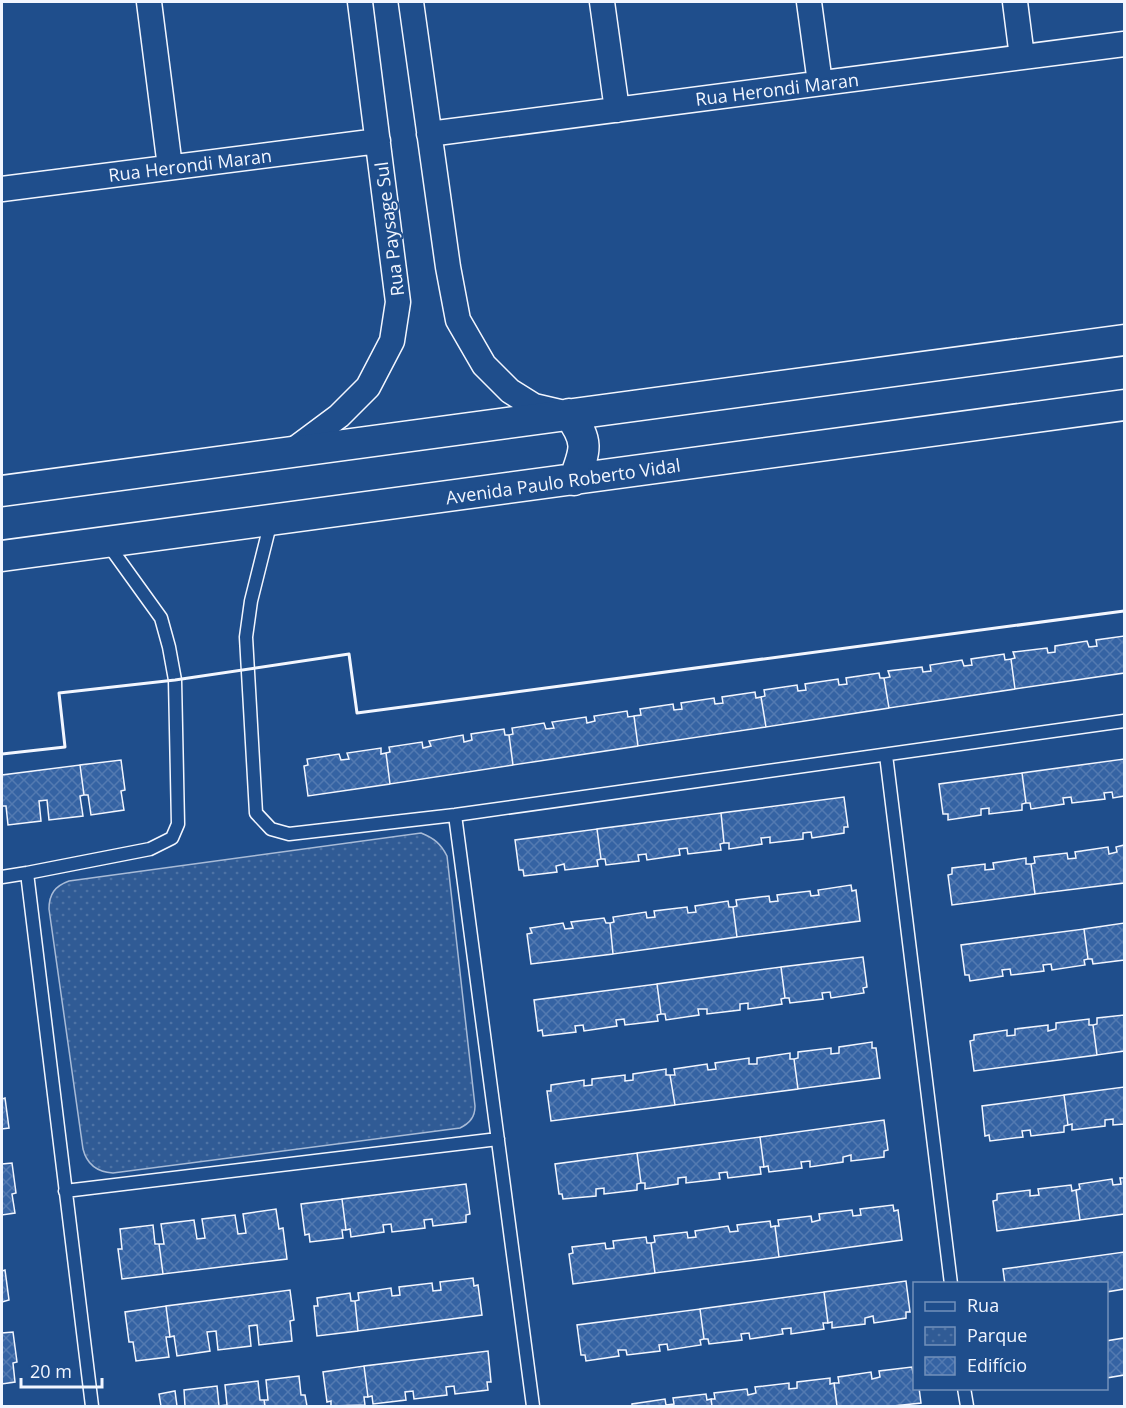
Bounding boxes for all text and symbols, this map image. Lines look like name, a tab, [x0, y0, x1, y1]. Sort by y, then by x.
street label: Rua Herondi Maran	[694, 67, 860, 111]
street label: Rua Herondi Maran	[107, 143, 273, 187]
street label: Rua Paysage Sul	[369, 160, 409, 298]
street label: Avenida Paulo Roberto Vidal	[444, 453, 682, 509]
legend	[913, 1282, 1108, 1390]
text: Rua	[967, 1293, 999, 1317]
text: Parque	[967, 1323, 1027, 1347]
scale bar	[21, 1351, 102, 1389]
text: Edifício	[967, 1353, 1027, 1377]
text: 20 m	[30, 1359, 72, 1383]

